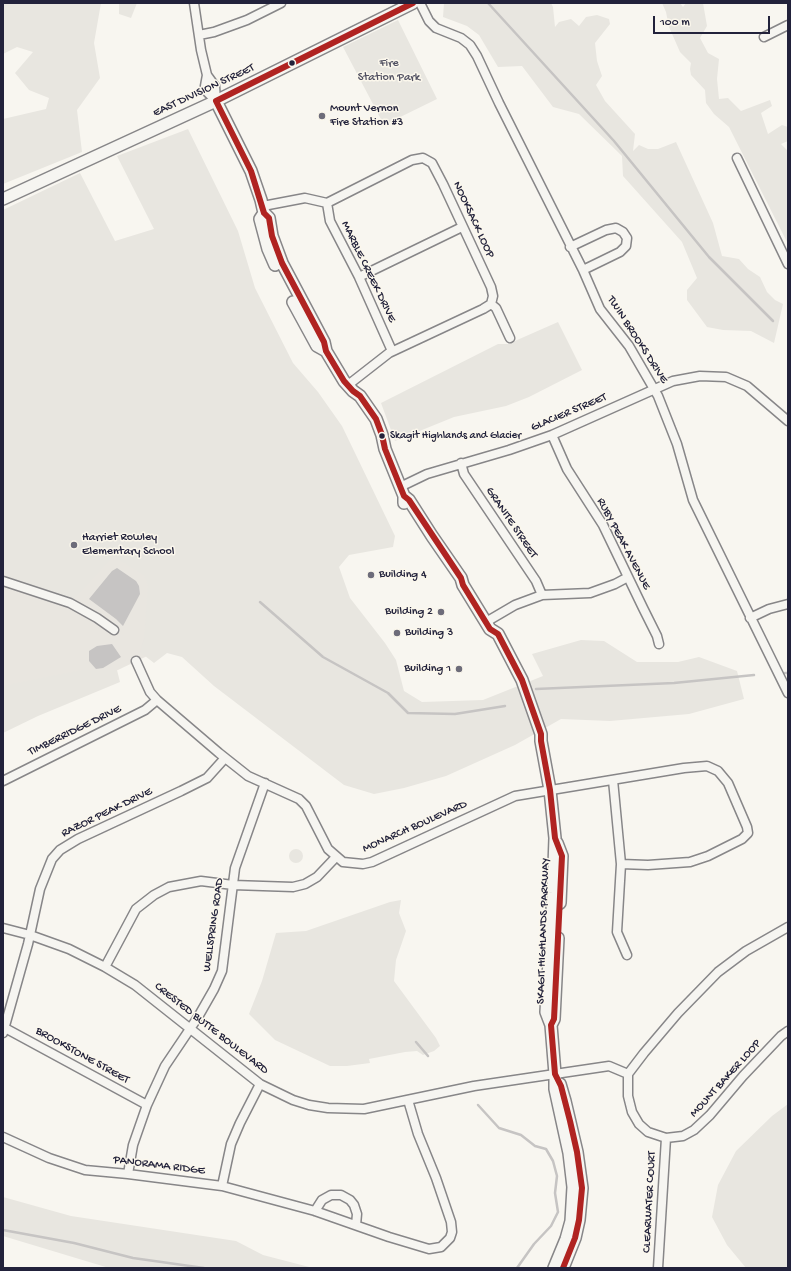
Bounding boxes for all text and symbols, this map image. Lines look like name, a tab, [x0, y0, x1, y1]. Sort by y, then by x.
scale bar	[655, 8, 772, 34]
text: 100 m	[660, 16, 690, 30]
park label: Fire Station Park	[358, 57, 420, 85]
unlabelled marker	[287, 58, 297, 68]
street label: EAST DIVISION STREET	[151, 61, 257, 121]
place label: Mount Vernon Fire Station #3	[330, 102, 403, 130]
marker: Mount Vernon Fire Station #3	[317, 111, 327, 121]
street label: NOOKSACK LOOP	[449, 179, 497, 261]
street label: MARBLE CREEK DRIVE	[337, 219, 399, 325]
street label: TWIN BROOKS DRIVE	[603, 294, 671, 386]
street label: GLACIER STREET	[529, 391, 609, 435]
place label: Skagit Highlands and Glacier	[390, 429, 521, 443]
marker: Skagit Highlands and Glacier	[377, 431, 387, 441]
street label: GRANITE STREET	[482, 485, 540, 561]
street label: RUBY PEAK AVENUE	[593, 496, 653, 592]
place label: Harriet Rowley Elementary School	[82, 531, 174, 559]
marker: Harriet Rowley Elementary School	[69, 540, 79, 550]
place label: Building 4	[379, 568, 427, 582]
marker: Building 4	[366, 570, 376, 580]
place label: Building 2	[385, 605, 433, 619]
marker: Building 2	[436, 607, 446, 617]
place label: Building 3	[405, 626, 453, 640]
marker: Building 3	[392, 628, 402, 638]
place label: Building 1	[404, 662, 451, 676]
marker: Building 1	[454, 664, 464, 674]
street label: TIMBERRIDGE DRIVE	[26, 702, 124, 760]
street label: RAZOR PEAK DRIVE	[59, 785, 155, 841]
street label: MONARCH BOULEVARD	[360, 797, 470, 857]
street label: SKAGIT HIGHLANDS PARKWAY	[534, 858, 554, 1004]
street label: WELLSPRING ROAD	[200, 877, 228, 973]
street label: CRESTED BUTTE BOULEVARD	[151, 980, 271, 1078]
street label: BROOKSTONE STREET	[33, 1024, 131, 1088]
street label: MOUNT BAKER LOOP	[687, 1037, 765, 1121]
street label: CLEARWATER COURT	[640, 1151, 660, 1253]
street label: PANORAMA RIDGE	[112, 1153, 206, 1179]

